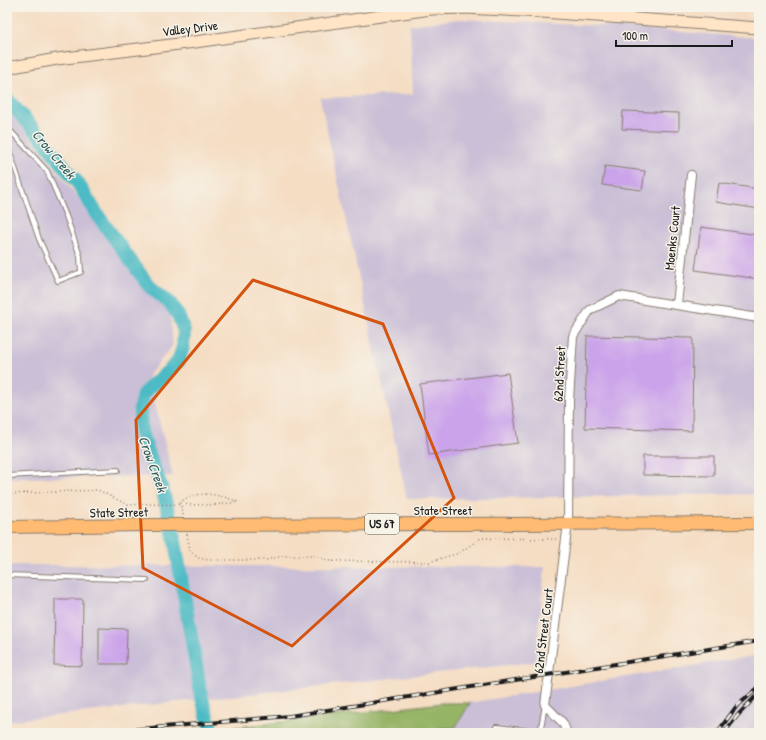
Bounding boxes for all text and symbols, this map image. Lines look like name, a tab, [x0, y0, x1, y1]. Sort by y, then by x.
street label: Valley Drive	[161, 16, 219, 40]
scale bar	[616, 22, 732, 48]
text: 100 m	[622, 27, 648, 44]
water label: Crow Creek	[28, 125, 81, 183]
street label: Moenks Court	[660, 204, 684, 271]
street label: 62nd Street	[549, 345, 569, 402]
water label: Crow Creek	[135, 433, 173, 496]
street label: State Street	[414, 501, 473, 519]
street label: State Street	[90, 502, 149, 522]
road number: US 67	[365, 514, 399, 534]
street label: 62nd Street Court	[529, 587, 557, 675]

